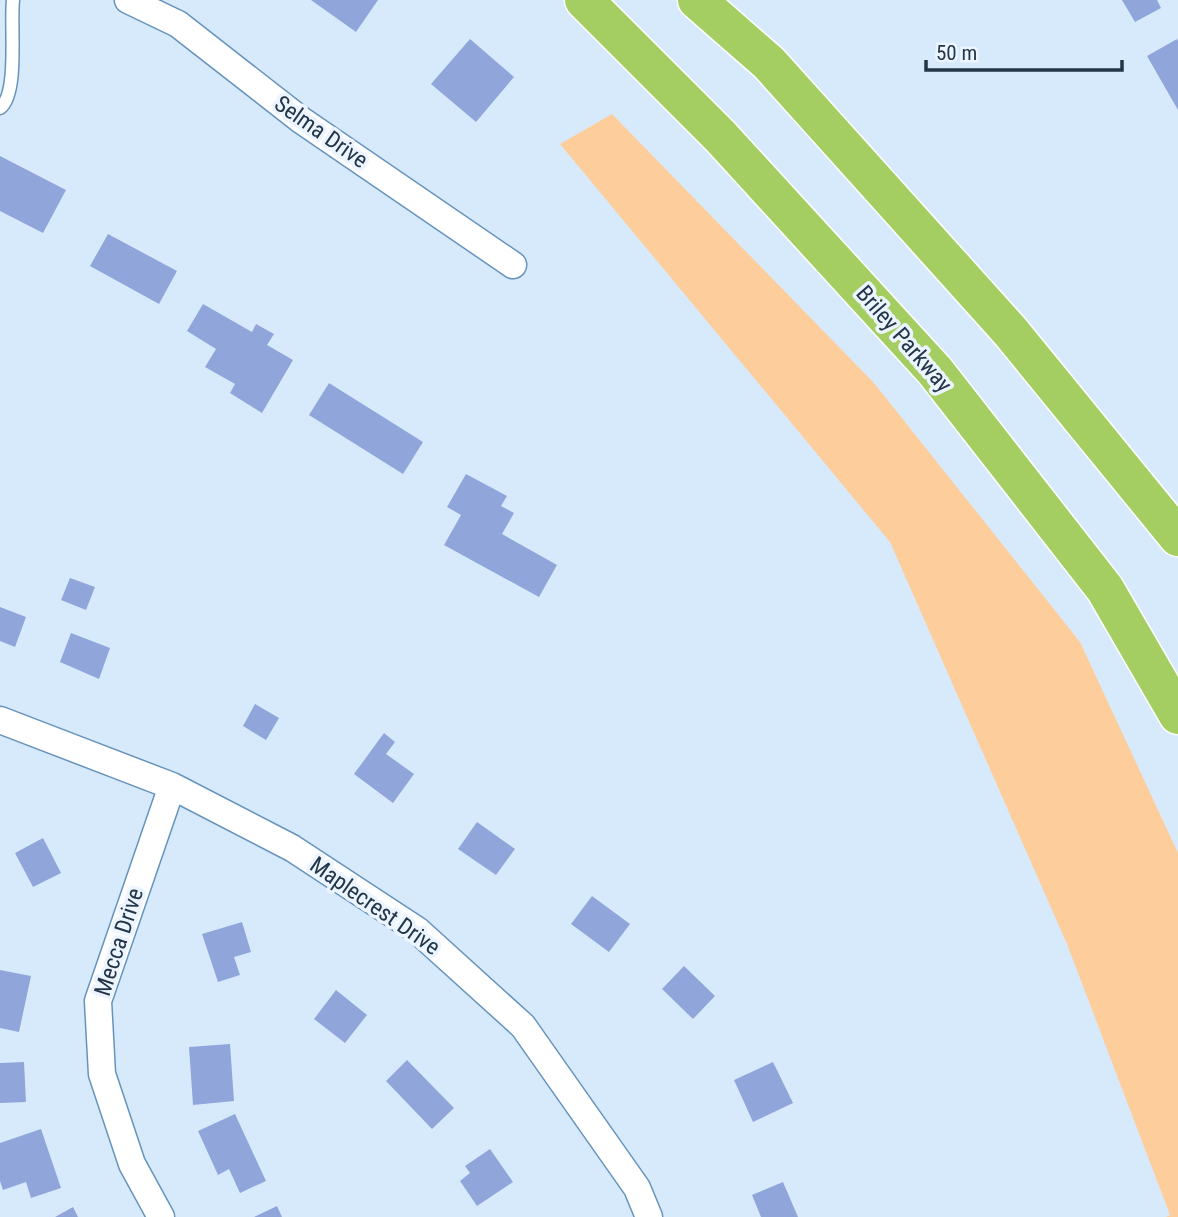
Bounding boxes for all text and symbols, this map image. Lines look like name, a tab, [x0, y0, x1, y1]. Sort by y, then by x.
scale bar	[926, 28, 1122, 72]
text: 50 m	[936, 41, 977, 65]
street label: Selma Drive	[269, 90, 373, 174]
street label: Briley Parkway	[851, 280, 958, 398]
street label: Maplecrest Drive	[305, 851, 445, 961]
street label: Mecca Drive	[89, 885, 149, 999]

